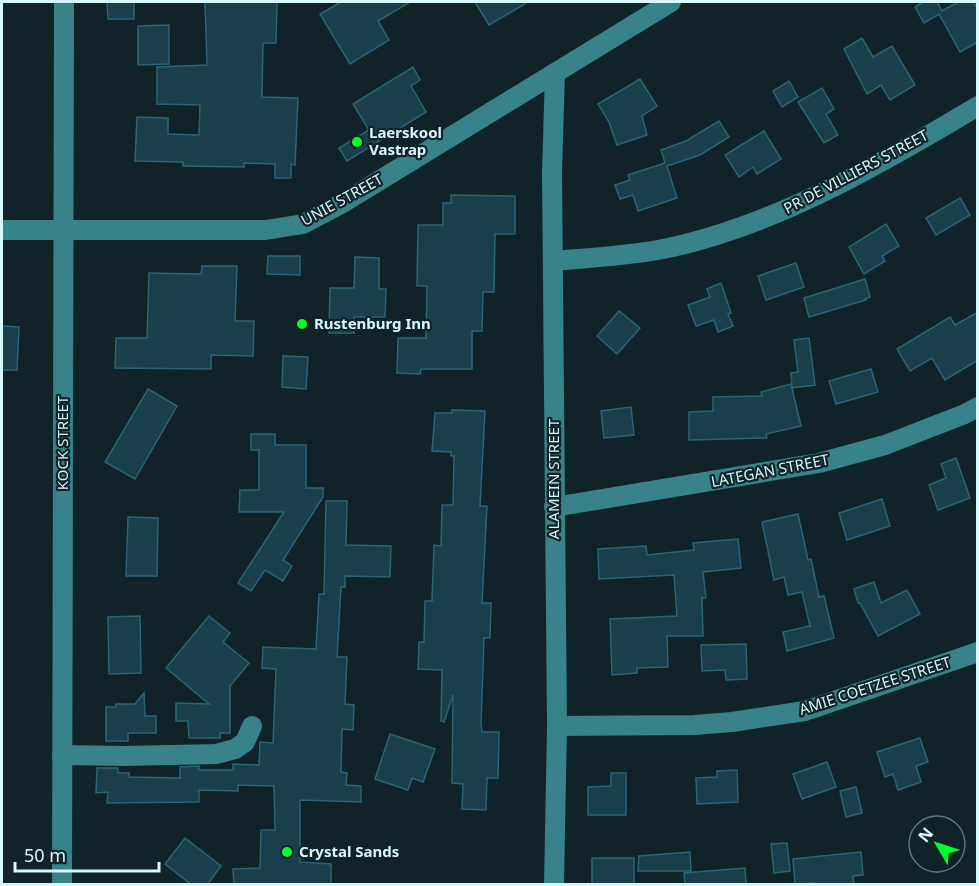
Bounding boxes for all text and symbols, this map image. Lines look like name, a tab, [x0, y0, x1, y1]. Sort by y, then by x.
place label: Laerskool Vastrap	[369, 122, 442, 159]
street label: PR DE VILLIERS STREET	[780, 124, 932, 218]
marker: Laerskool Vastrap	[350, 135, 364, 149]
street label: UNIE STREET	[297, 168, 387, 230]
place label: Rustenburg Inn	[314, 313, 431, 333]
marker: Rustenburg Inn	[295, 317, 309, 331]
street label: KOCK STREET	[52, 395, 72, 490]
street label: ALAMEIN STREET	[543, 418, 563, 539]
street label: LATEGAN STREET	[709, 449, 831, 491]
street label: AMIE COETZEE STREET	[796, 651, 954, 719]
north arrow	[907, 814, 967, 874]
text: N	[913, 823, 938, 847]
scale bar	[15, 835, 159, 873]
place label: Crystal Sands	[299, 841, 399, 861]
text: 50 m	[24, 843, 66, 867]
marker: Crystal Sands	[280, 845, 294, 859]

